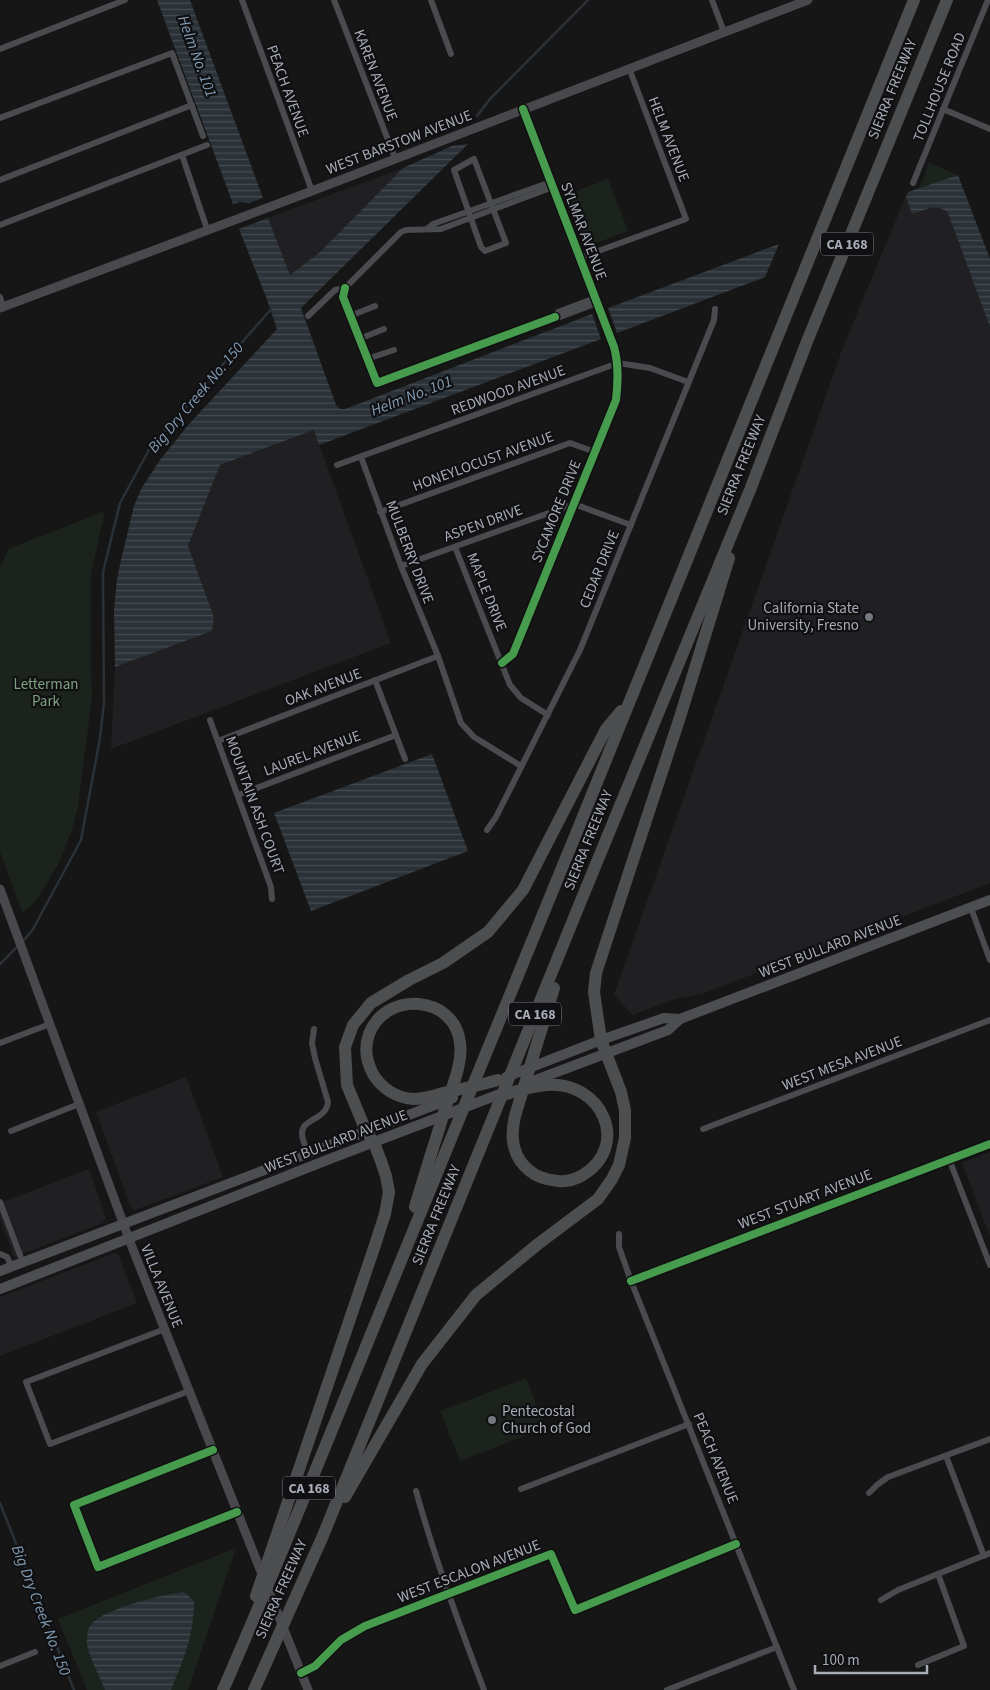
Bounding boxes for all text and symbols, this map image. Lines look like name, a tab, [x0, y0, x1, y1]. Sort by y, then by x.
water label: Helm No. 101	[172, 12, 222, 100]
street label: KAREN AVENUE	[348, 26, 403, 124]
street label: TOLLHOUSE ROAD	[908, 29, 971, 145]
street label: SIERRA FREEWAY	[863, 35, 922, 143]
street label: PEACH AVENUE	[261, 42, 314, 140]
street label: HELM AVENUE	[643, 94, 694, 185]
street label: WEST BARSTOW AVENUE	[323, 105, 475, 180]
street label: SYLMAR AVENUE	[555, 179, 612, 283]
road number: CA 168	[821, 232, 873, 255]
water label: Big Dry Creek No. 150	[143, 337, 249, 458]
street label: REDWOOD AVENUE	[448, 360, 568, 421]
water label: Helm No. 101	[367, 370, 455, 422]
street label: SIERRA FREEWAY	[712, 411, 771, 519]
street label: HONEYLOCUST AVENUE	[410, 426, 557, 497]
street label: SYCAMORE DRIVE	[526, 457, 587, 566]
street label: MULBERRY DRIVE	[380, 497, 439, 607]
street label: ASPEN DRIVE	[441, 499, 526, 547]
street label: CEDAR DRIVE	[574, 527, 625, 611]
street label: MAPLE DRIVE	[461, 550, 512, 635]
place label: California State University, Fresno	[747, 598, 859, 636]
marker: California State University, Fresno	[863, 611, 875, 623]
street label: OAK AVENUE	[282, 663, 365, 712]
park label: Letterman Park	[14, 674, 78, 712]
street label: LAUREL AVENUE	[261, 725, 364, 782]
street label: MOUNTAIN ASH COURT	[220, 733, 289, 877]
street label: SIERRA FREEWAY	[559, 786, 618, 894]
street label: WEST BULLARD AVENUE	[756, 910, 905, 983]
road number: CA 168	[509, 1002, 561, 1026]
street label: WEST MESA AVENUE	[779, 1031, 905, 1096]
street label: WEST BULLARD AVENUE	[262, 1105, 411, 1178]
street label: SIERRA FREEWAY	[407, 1161, 466, 1269]
street label: WEST STUART AVENUE	[735, 1164, 875, 1235]
street label: VILLA AVENUE	[135, 1241, 188, 1331]
place label: Pentecostal Church of God	[502, 1401, 591, 1439]
street label: PEACH AVENUE	[688, 1409, 743, 1507]
marker: Pentecostal Church of God	[486, 1414, 498, 1426]
road number: CA 168	[283, 1476, 335, 1500]
street label: WEST ESCALON AVENUE	[395, 1534, 544, 1608]
street label: SIERRA FREEWAY	[250, 1535, 313, 1642]
water label: Big Dry Creek No. 150	[6, 1542, 76, 1679]
scale bar	[815, 1642, 928, 1674]
text: 100 m	[822, 1650, 860, 1671]

